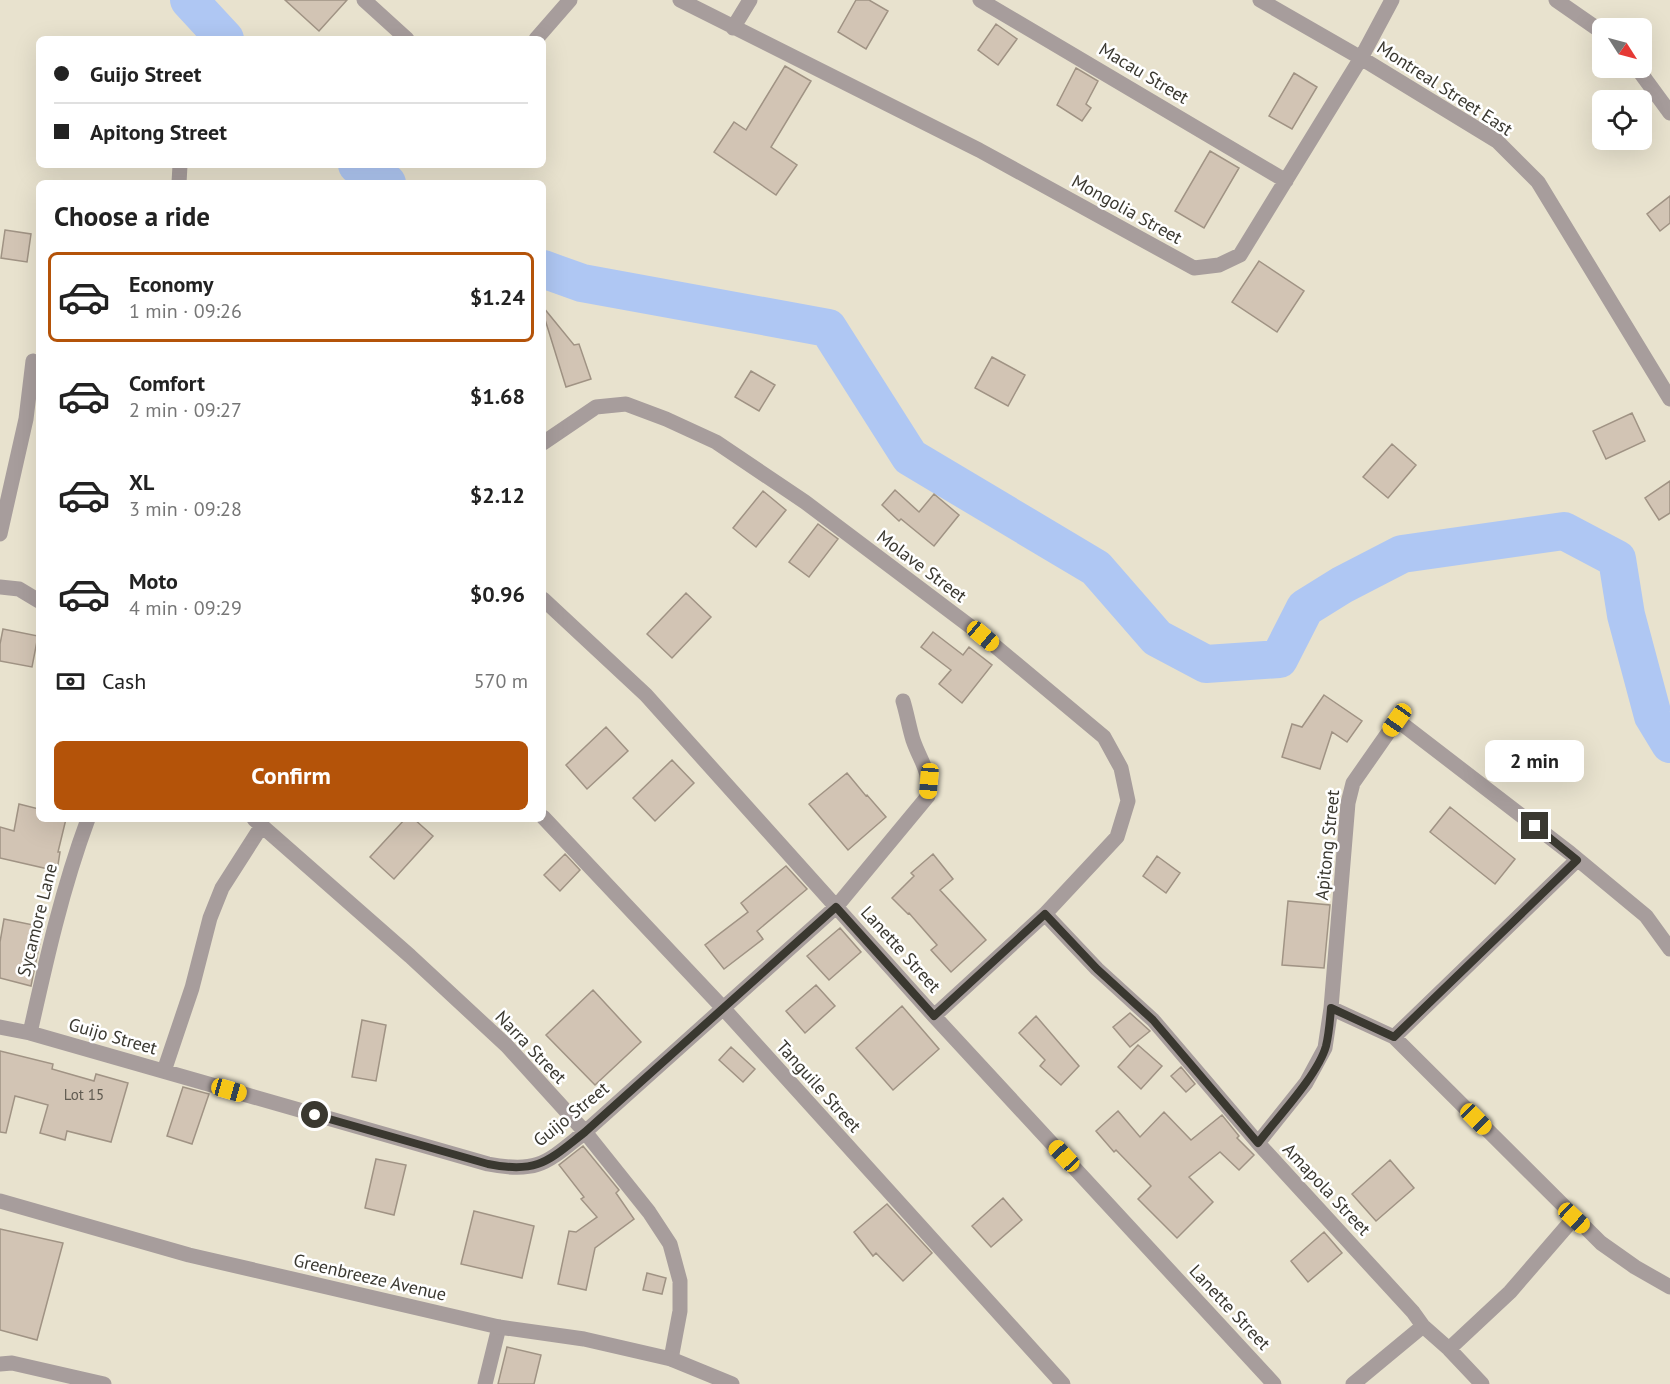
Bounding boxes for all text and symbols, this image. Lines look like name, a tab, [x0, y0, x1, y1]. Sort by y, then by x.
north arrow	[1592, 18, 1652, 78]
map controls	[1592, 18, 1652, 150]
street label: Montreal Street East	[1373, 36, 1517, 140]
street label: Macau Street	[1095, 37, 1193, 109]
text: Guijo Street	[90, 60, 201, 88]
button: locate	[1592, 90, 1652, 150]
text: Apitong Street	[90, 118, 227, 146]
street label: Mongolia Street	[1068, 169, 1186, 249]
text: Choose a ride	[54, 199, 210, 233]
icon: car	[57, 270, 111, 324]
text: Economy	[129, 270, 213, 298]
text: $1.24	[470, 283, 525, 311]
text: 1 min · 09:26	[129, 298, 242, 324]
icon: car	[57, 369, 111, 423]
text: Comfort	[129, 369, 205, 397]
text: $1.68	[470, 382, 525, 410]
text: 2 min · 09:27	[129, 397, 242, 423]
icon: car	[57, 468, 111, 522]
text: XL	[129, 468, 154, 496]
text: $2.12	[470, 481, 525, 509]
text: 3 min · 09:28	[129, 496, 242, 522]
street label: Molave Street	[873, 525, 971, 607]
icon: car	[57, 567, 111, 621]
text: Moto	[129, 567, 178, 595]
text: $0.96	[470, 580, 525, 608]
text: 4 min · 09:29	[129, 595, 242, 621]
car	[963, 618, 1003, 654]
icon: cash	[54, 665, 87, 698]
text: Cash	[102, 667, 146, 695]
text: 570 m	[474, 668, 528, 694]
car	[1379, 700, 1415, 740]
callout: 2 min	[1486, 739, 1585, 781]
button: Confirm	[54, 741, 528, 810]
text: 2 min	[1510, 748, 1559, 774]
car	[918, 762, 940, 800]
street label: Apitong Street	[1310, 789, 1344, 901]
route end	[1521, 812, 1548, 839]
street label: Sycamore Lane	[12, 861, 62, 979]
street label: Lanette Street	[856, 901, 946, 997]
street label: Narra Street	[490, 1006, 572, 1088]
street label: Guijo Street	[66, 1012, 160, 1060]
street label: Tanguile Street	[772, 1035, 866, 1137]
car	[209, 1076, 249, 1104]
street label: Guijo Street	[528, 1076, 614, 1152]
house number: Lot 15	[64, 1085, 104, 1104]
car	[1457, 1100, 1495, 1138]
route start	[301, 1101, 328, 1128]
car	[1045, 1137, 1083, 1175]
street label: Amapola Street	[1278, 1138, 1376, 1240]
car	[1555, 1199, 1593, 1237]
street label: Greenbreeze Avenue	[291, 1248, 449, 1306]
street label: Lanette Street	[1184, 1259, 1276, 1355]

